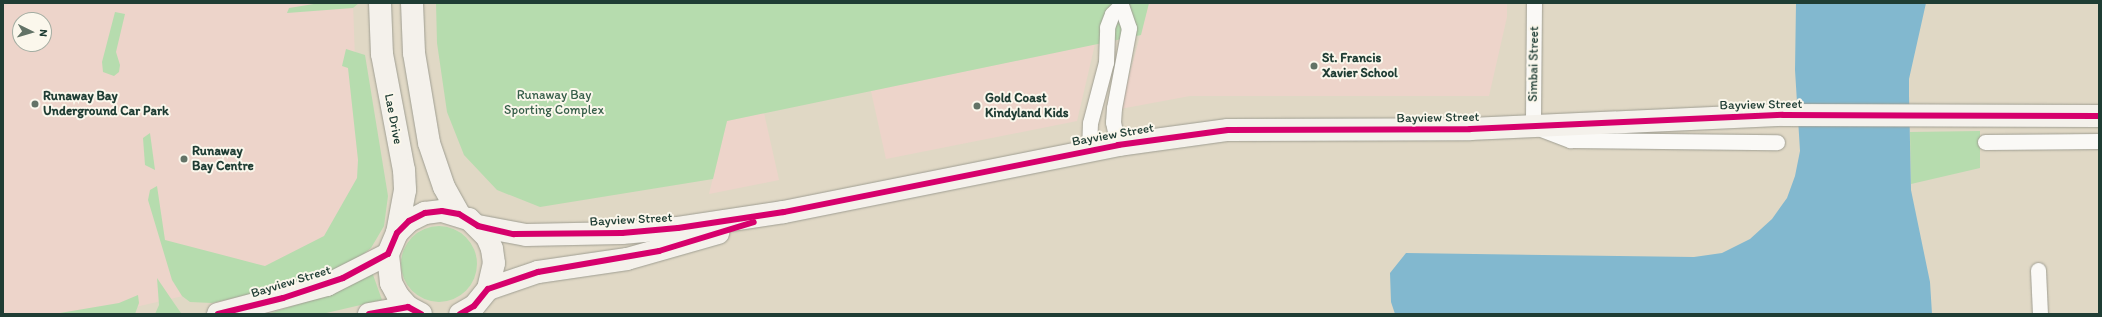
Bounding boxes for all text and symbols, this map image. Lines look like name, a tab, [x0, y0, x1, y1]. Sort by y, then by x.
north arrow	[12, 12, 52, 52]
street label: Simbai Street	[1526, 26, 1542, 102]
text: N	[37, 29, 50, 37]
place label: St. Francis Xavier School	[1322, 51, 1397, 82]
marker: St. Francis Xavier School	[1309, 61, 1319, 71]
park label: Runaway Bay Sporting Complex	[504, 88, 604, 119]
place label: Runaway Bay Underground Car Park	[43, 89, 169, 120]
place label: Gold Coast Kindyland Kids	[985, 91, 1069, 122]
street label: Lae Drive	[380, 92, 406, 146]
street label: Bayview Street	[1719, 96, 1803, 114]
marker: Runaway Bay Underground Car Park	[30, 99, 40, 109]
marker: Gold Coast Kindyland Kids	[972, 101, 982, 111]
street label: Bayview Street	[1396, 109, 1480, 127]
street label: Bayview Street	[1071, 120, 1155, 150]
place label: Runaway Bay Centre	[192, 144, 254, 175]
marker: Runaway Bay Centre	[179, 154, 189, 164]
street label: Bayview Street	[589, 210, 673, 230]
street label: Bayview Street	[249, 262, 333, 302]

